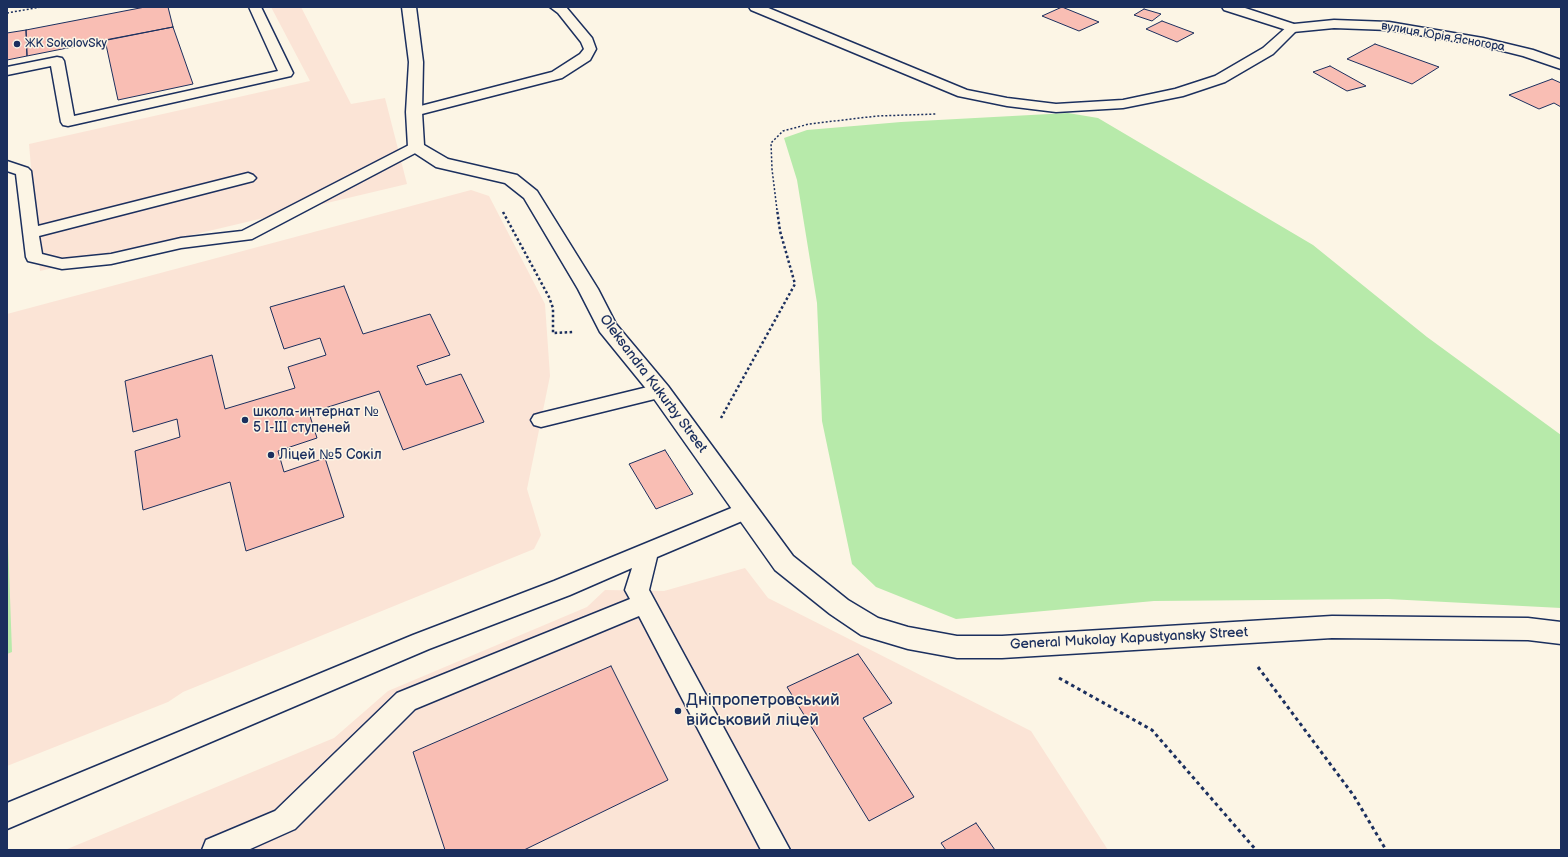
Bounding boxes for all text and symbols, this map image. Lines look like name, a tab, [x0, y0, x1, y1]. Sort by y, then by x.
street label: вулиця Юрія Ясногора	[1380, 19, 1506, 55]
place label: ЖК SokolovSky	[25, 37, 107, 51]
marker: ЖК SokolovSky	[12, 39, 22, 49]
street label: Oleksandra Kukurby Street	[596, 312, 710, 456]
place label: школа-интернат № 5 I-III ступеней	[253, 404, 379, 436]
marker: школа-интернат № 5 I-III ступеней	[240, 415, 250, 425]
place label: Ліцей №5 Сокіл	[279, 447, 382, 463]
marker: Ліцей №5 Сокіл	[266, 450, 276, 460]
street label: General Mukolay Kapustyansky Street	[1010, 624, 1248, 654]
place label: Дніпропетровський військовий ліцей	[686, 691, 840, 731]
marker: Дніпропетровський військовий ліцей	[673, 706, 683, 716]

